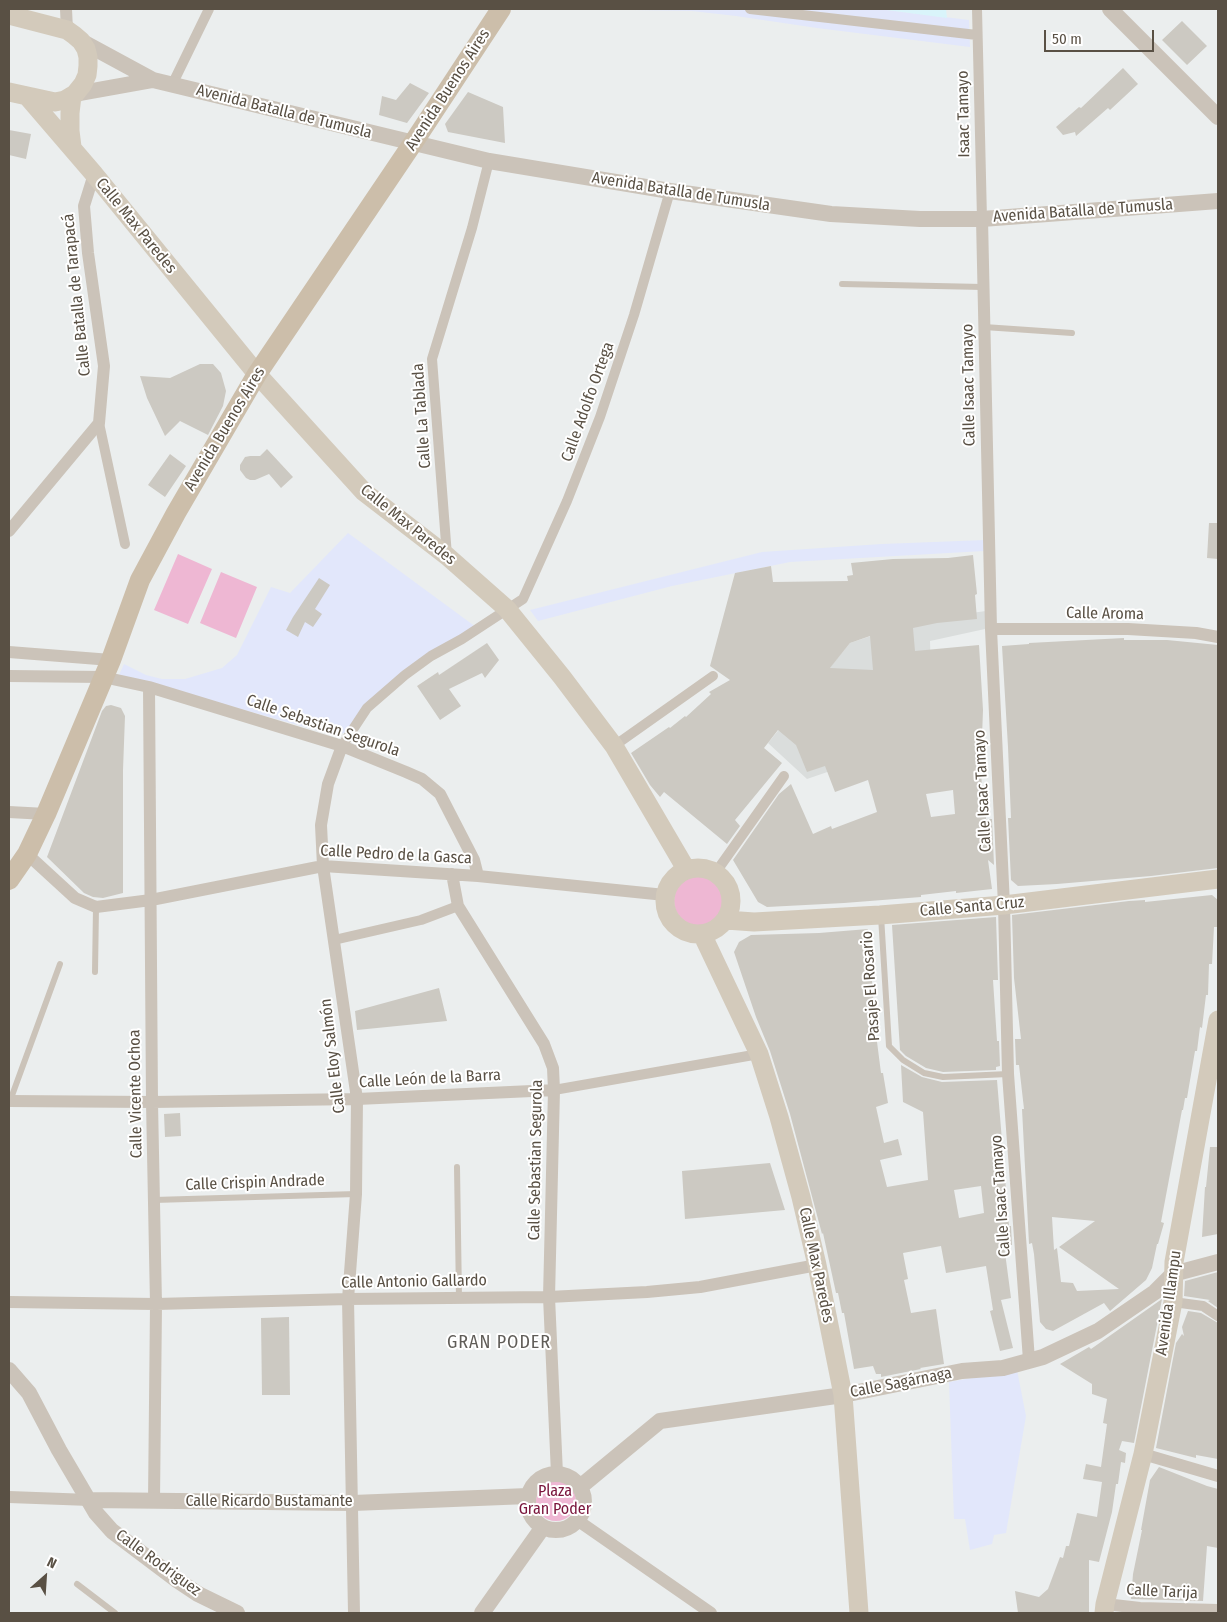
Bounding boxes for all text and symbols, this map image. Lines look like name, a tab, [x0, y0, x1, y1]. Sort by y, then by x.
scale bar	[1047, 20, 1157, 52]
street label: Avenida Buenos Aires	[402, 26, 494, 154]
text: 50 m	[1052, 30, 1082, 48]
street label: Isaac Tamayo	[954, 70, 974, 158]
street label: Avenida Batalla de Tumusla	[194, 81, 374, 143]
street label: Avenida Batalla de Tumusla	[590, 168, 772, 216]
street label: Calle Max Paredes	[92, 174, 180, 278]
street label: Avenida Batalla de Tumusla	[992, 195, 1174, 227]
street label: Calle Batalla de Tarapacá	[59, 213, 95, 377]
street label: Calle Isaac Tamayo	[958, 324, 980, 446]
street label: Calle Adolfo Ortega	[557, 340, 619, 464]
street label: Calle La Tablada	[409, 363, 435, 469]
street label: Avenida Buenos Aires	[181, 364, 269, 494]
street label: Calle Max Paredes	[356, 481, 460, 569]
street label: Calle Aroma	[1066, 604, 1144, 624]
street label: Calle Sebastian Segurola	[244, 691, 402, 761]
street label: Calle Isaac Tamayo	[970, 729, 996, 853]
street label: Calle Pedro de la Gasca	[320, 841, 472, 869]
street label: Calle Santa Cruz	[919, 893, 1025, 921]
street label: Pasaje El Rosario	[858, 930, 884, 1042]
street label: Calle Eloy Salmón	[316, 998, 350, 1114]
street label: Calle Vicente Ochoa	[125, 1029, 147, 1159]
street label: Calle León de la Barra	[359, 1066, 501, 1092]
street label: Calle Sebastian Segurola	[525, 1079, 547, 1241]
street label: Calle Isaac Tamayo	[987, 1134, 1015, 1258]
street label: Calle Crispin Andrade	[185, 1171, 325, 1195]
street label: Calle Max Paredes	[794, 1206, 838, 1324]
street label: Avenida Illampu	[1152, 1249, 1186, 1357]
street label: Calle Antonio Gallardo	[341, 1271, 487, 1293]
district label: GRAN PODER	[446, 1332, 552, 1354]
street label: Calle Sagárnaga	[849, 1364, 953, 1402]
park label: Plaza Gran Poder	[519, 1482, 591, 1520]
street label: Calle Ricardo Bustamante	[185, 1492, 353, 1512]
street label: Calle Rodriguez	[112, 1526, 204, 1600]
north arrow	[20, 1552, 70, 1602]
text: N	[44, 1554, 59, 1573]
street label: Calle Tarija	[1126, 1581, 1198, 1603]

